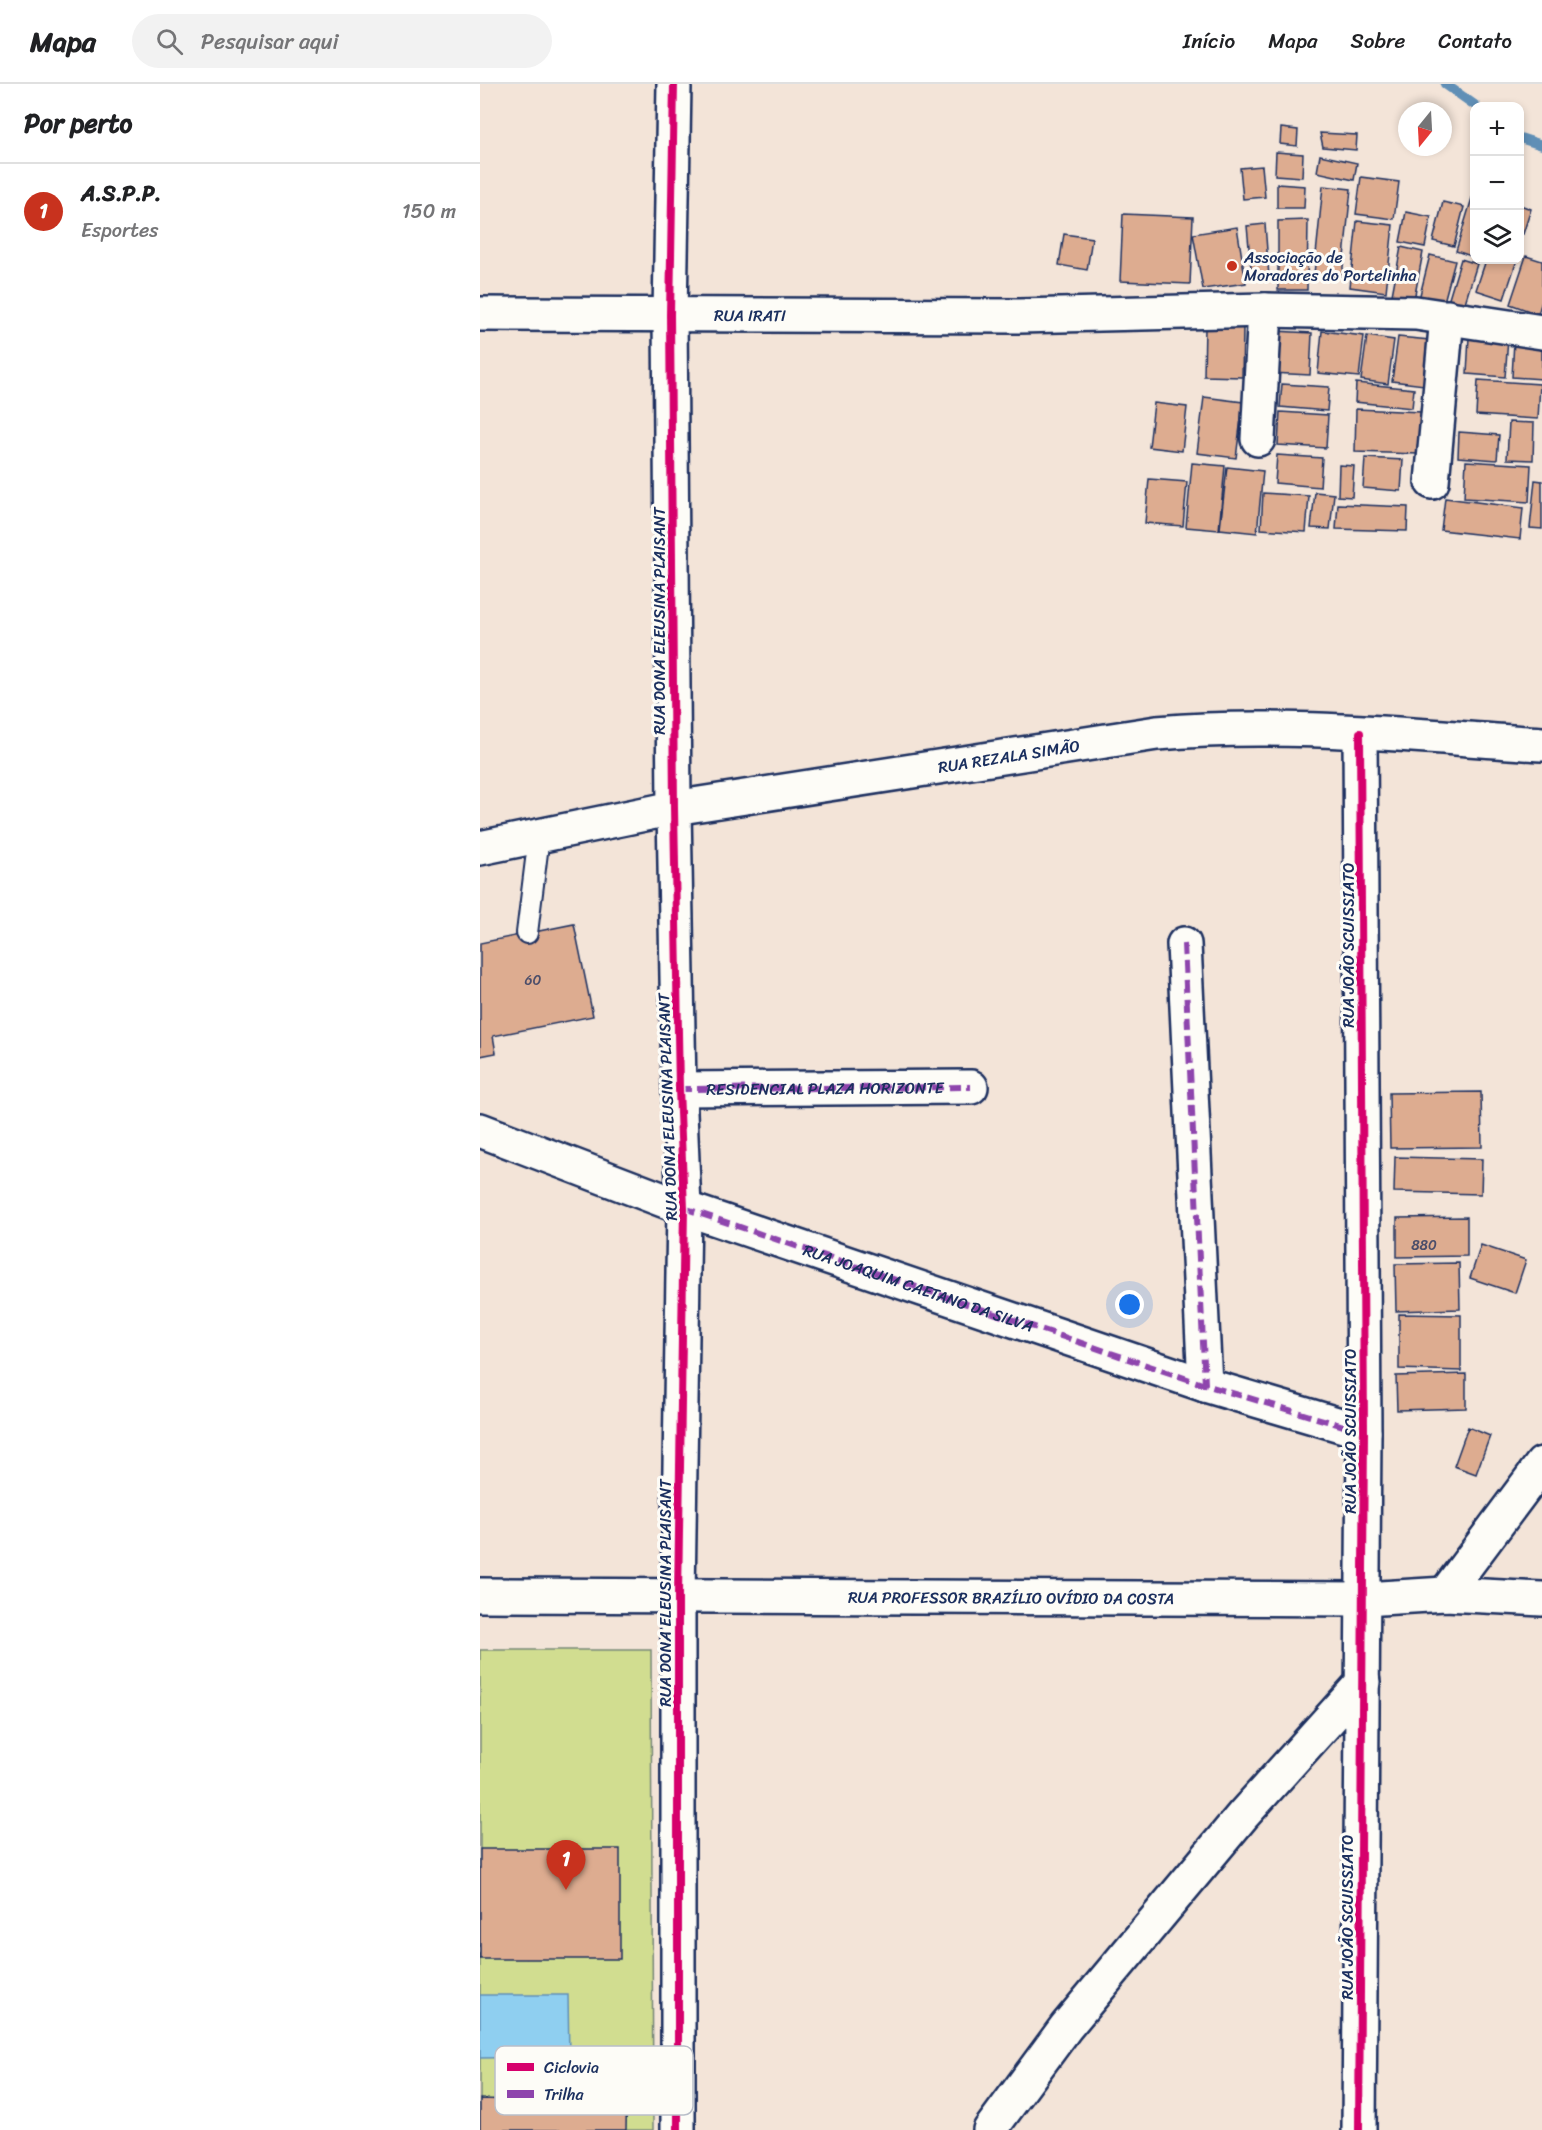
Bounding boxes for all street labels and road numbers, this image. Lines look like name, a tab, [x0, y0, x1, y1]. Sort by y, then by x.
street label: RUA IRATI	[714, 301, 786, 330]
street label: RUA DONA ELEUSINA PLAISANT	[645, 506, 674, 735]
street label: RUA REZALA SIMÃO	[936, 731, 1082, 782]
street label: RUA JOÃO SCUISSIATO	[1334, 862, 1363, 1028]
street label: RUA DONA ELEUSINA PLAISANT	[649, 991, 686, 1221]
street label: RESIDENCIAL PLAZA HORIZONTE	[706, 1073, 945, 1104]
street label: RUA JOAQUIM CAETANO DA SILVA	[799, 1235, 1038, 1341]
street label: RUA JOÃO SCUISSIATO	[1336, 1348, 1365, 1514]
street label: RUA DONA ELEUSINA PLAISANT	[651, 1478, 680, 1707]
street label: RUA PROFESSOR BRAZÍLIO OVÍDIO DA COSTA	[848, 1583, 1174, 1613]
street label: RUA JOÃO SCUISSIATO	[1333, 1834, 1362, 2000]

